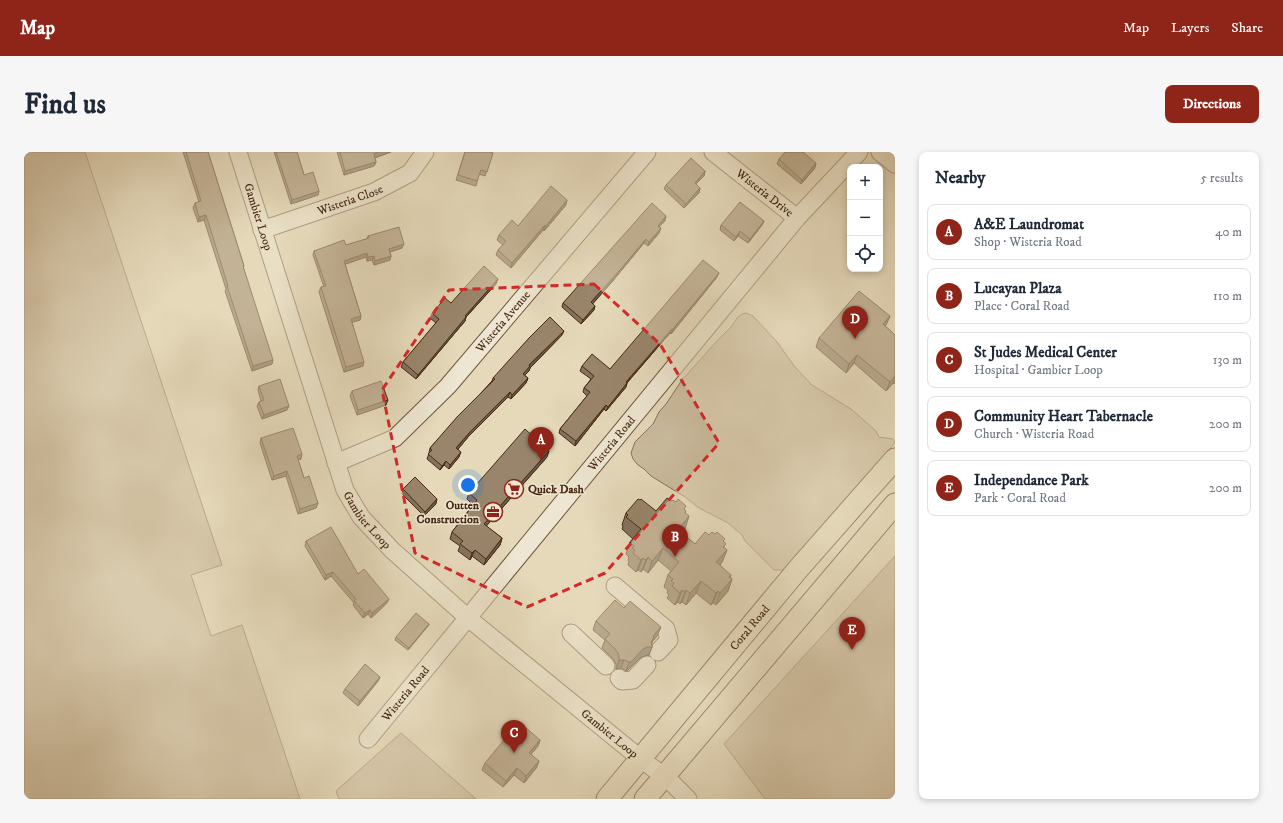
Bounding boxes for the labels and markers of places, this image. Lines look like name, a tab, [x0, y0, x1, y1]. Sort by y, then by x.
pin: D	[842, 306, 868, 339]
pin: A	[528, 427, 554, 460]
supermarket icon: Quick Dash	[503, 478, 525, 500]
place label: Quick Dash	[528, 482, 585, 497]
place label: Outten Construction	[417, 498, 480, 527]
office icon: Outten Construction	[482, 501, 504, 523]
pin: B	[662, 524, 688, 557]
pin: E	[839, 617, 865, 650]
pin: C	[501, 720, 527, 753]

